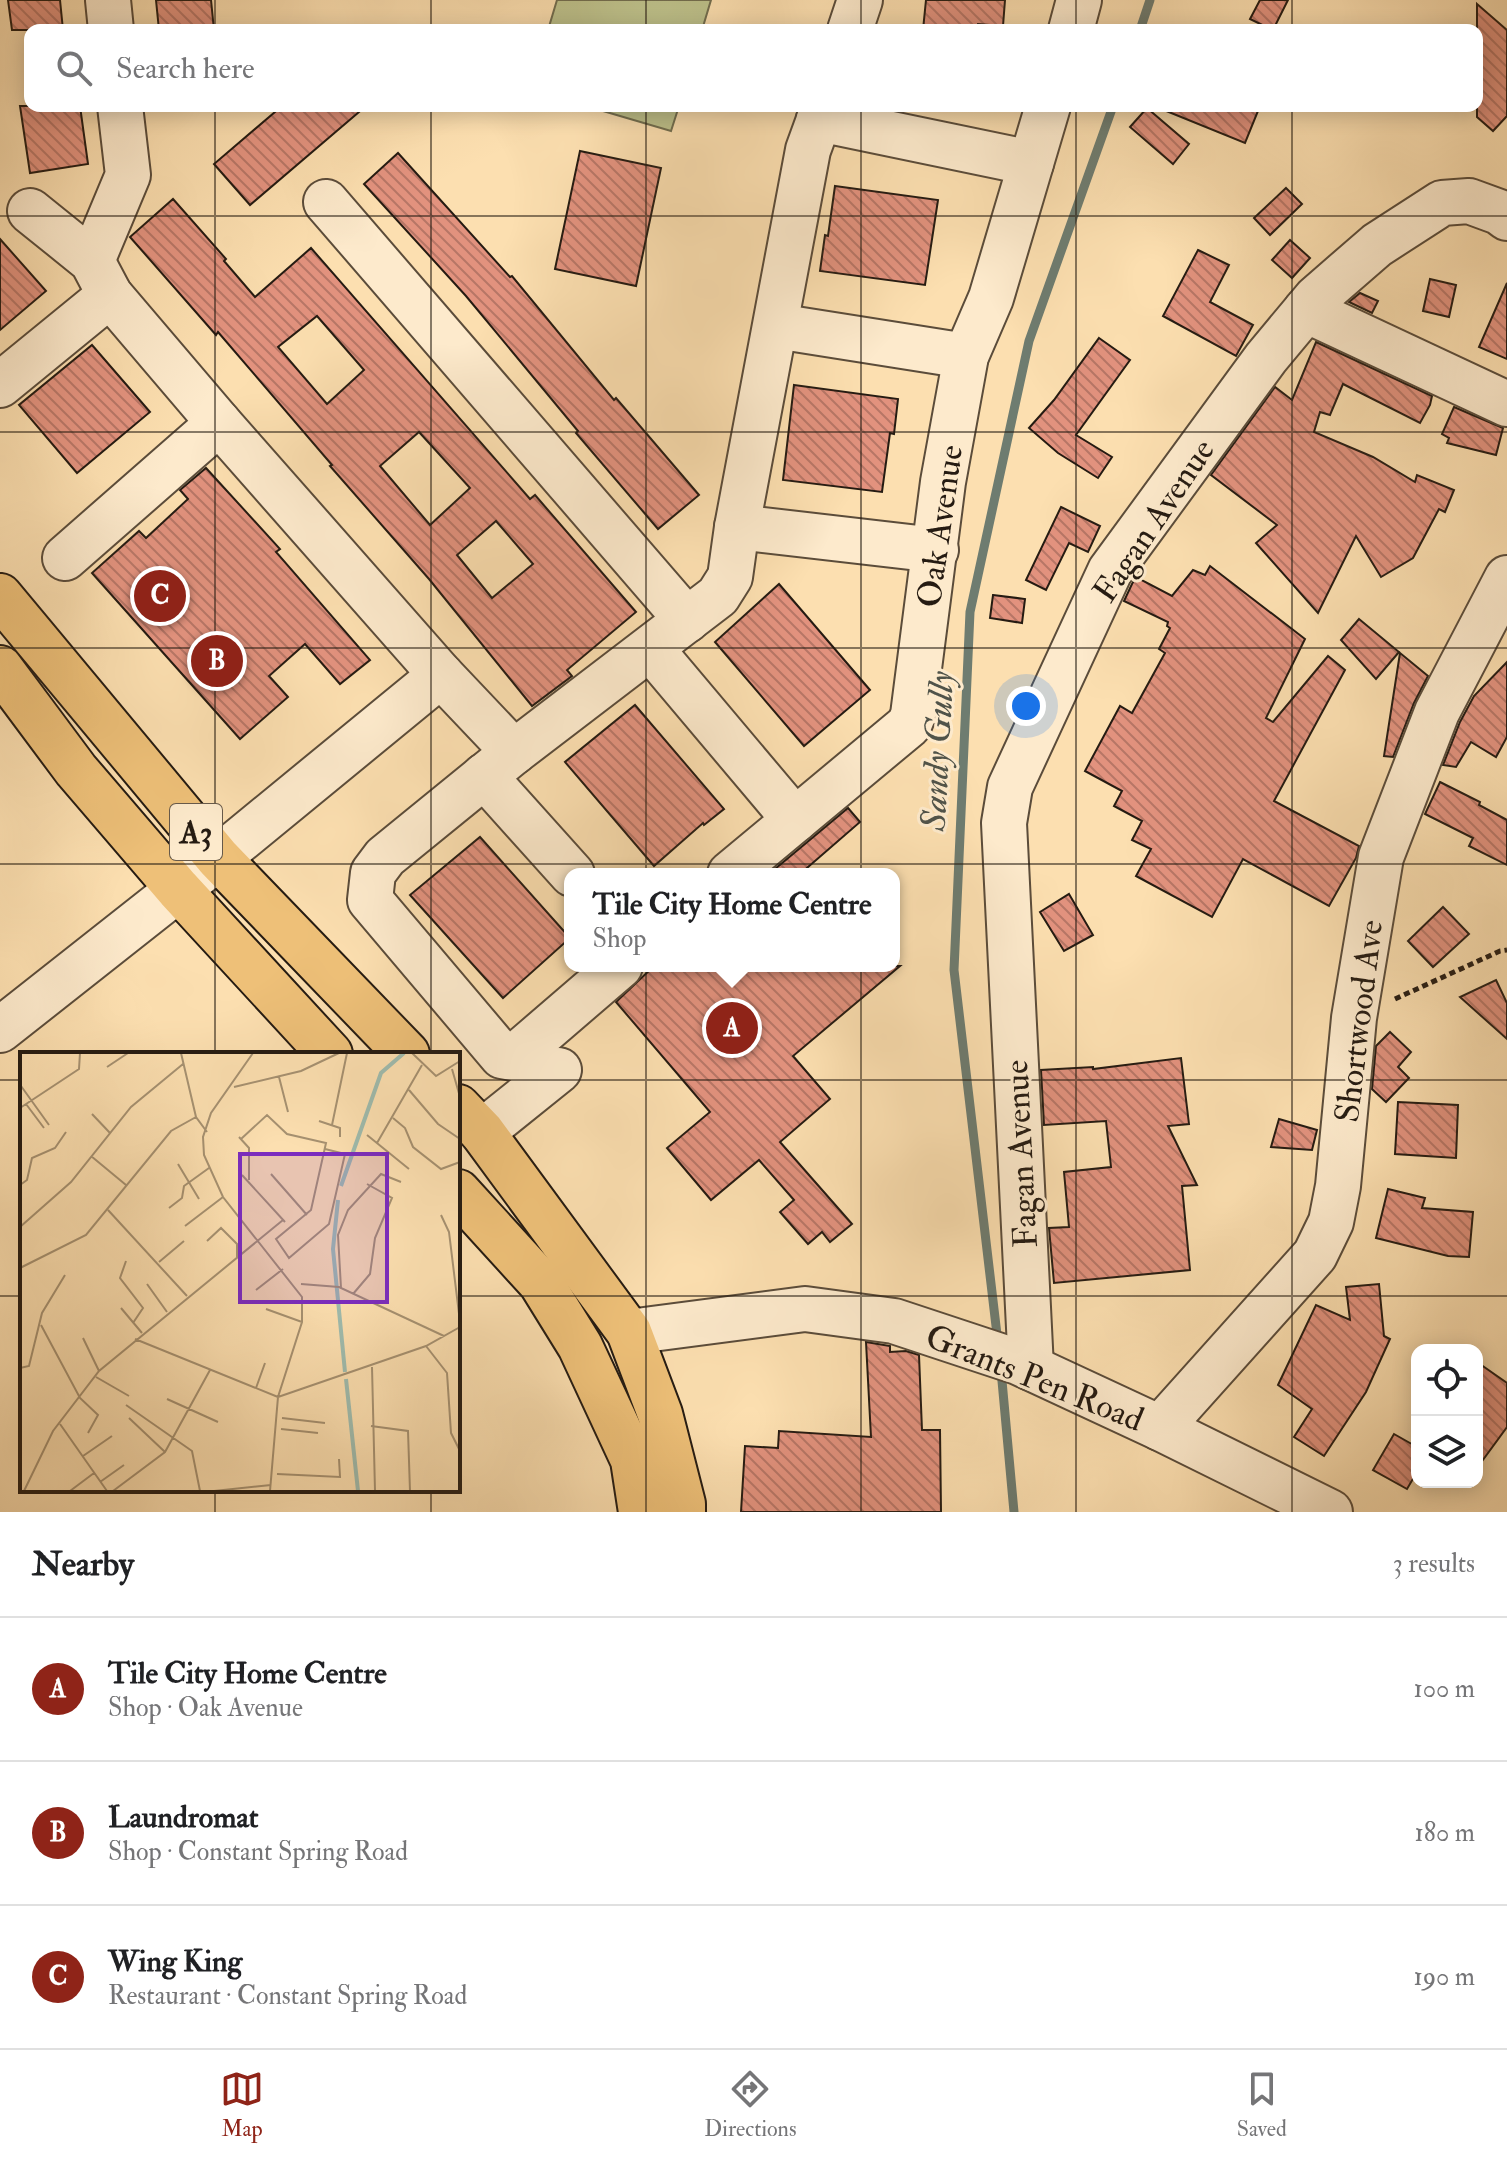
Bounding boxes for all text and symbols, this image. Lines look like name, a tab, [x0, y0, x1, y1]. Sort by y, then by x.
search box	[24, 24, 1483, 112]
icon: search	[52, 46, 96, 90]
text: Search here	[116, 50, 255, 87]
street label: Fagan Avenue	[1084, 431, 1225, 611]
street label: Oak Avenue	[908, 442, 973, 610]
pin: C	[134, 566, 186, 626]
pin: B	[191, 631, 243, 691]
water label: Sandy Gully	[911, 669, 964, 833]
your location	[1006, 686, 1046, 726]
road number: A3	[170, 804, 222, 860]
popup	[564, 868, 900, 972]
text: Tile City Home Centre	[593, 886, 871, 923]
street label: Shortwood Ave	[1326, 918, 1393, 1125]
text: Shop	[593, 923, 646, 955]
pin: A	[706, 998, 758, 1058]
inset map	[20, 1052, 460, 1492]
street label: Fagan Avenue	[995, 1059, 1048, 1249]
street label: Grants Pen Road	[919, 1315, 1150, 1442]
map controls	[1411, 1344, 1483, 1488]
button: locate	[1411, 1344, 1483, 1416]
button: layers	[1411, 1416, 1483, 1488]
text: Nearby	[32, 1543, 134, 1586]
text: 3 results	[1393, 1548, 1475, 1580]
text: Tile City Home Centre	[108, 1655, 387, 1692]
text: A	[50, 1673, 66, 1705]
text: 100 m	[1414, 1673, 1475, 1705]
text: Shop · Oak Avenue	[108, 1692, 303, 1724]
text: Laundromat	[108, 1799, 259, 1836]
text: B	[49, 1817, 67, 1849]
text: 180 m	[1415, 1817, 1475, 1849]
text: Shop · Constant Spring Road	[108, 1836, 408, 1868]
text: Wing King	[108, 1943, 242, 1980]
text: C	[48, 1961, 68, 1993]
text: 190 m	[1414, 1961, 1475, 1993]
text: Restaurant · Constant Spring Road	[108, 1980, 467, 2012]
tab: Map	[220, 2067, 264, 2143]
tab: Directions	[704, 2067, 797, 2143]
tab: Saved	[1237, 2067, 1287, 2143]

